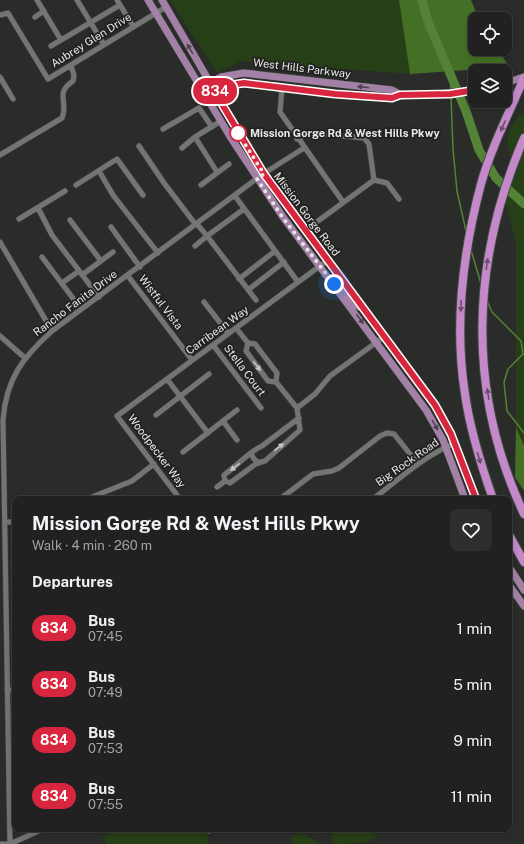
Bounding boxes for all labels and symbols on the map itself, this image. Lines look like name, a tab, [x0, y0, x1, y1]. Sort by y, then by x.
street label: Aubrey Glen Drive	[49, 10, 133, 70]
one-way arrow	[187, 43, 194, 55]
street label: West Hills Parkway	[253, 56, 352, 80]
line badge: 834	[192, 78, 238, 104]
one-way arrow	[357, 84, 369, 90]
one-way arrow	[500, 121, 506, 132]
marker: Mission Gorge Rd & West Hills Pkwy	[229, 124, 247, 142]
place label: Mission Gorge Rd & West Hills Pkwy	[250, 127, 441, 139]
street label: Mission Gorge Road	[272, 170, 342, 258]
one-way arrow	[484, 258, 490, 270]
street label: Rancho Fanita Drive	[31, 268, 119, 338]
street label: Wistful Vista	[137, 272, 185, 332]
your location	[324, 274, 344, 294]
one-way arrow	[458, 300, 464, 313]
street label: Carribean Way	[183, 303, 251, 357]
one-way arrow	[356, 314, 364, 325]
street label: Stella Court	[222, 342, 268, 398]
one-way arrow	[253, 361, 261, 371]
one-way arrow	[485, 388, 491, 400]
street label: Woodpecker Way	[126, 412, 188, 490]
one-way arrow	[432, 419, 439, 431]
street label: Big Rock Road	[373, 436, 441, 488]
one-way arrow	[273, 443, 284, 452]
one-way arrow	[476, 452, 482, 464]
one-way arrow	[229, 462, 240, 471]

